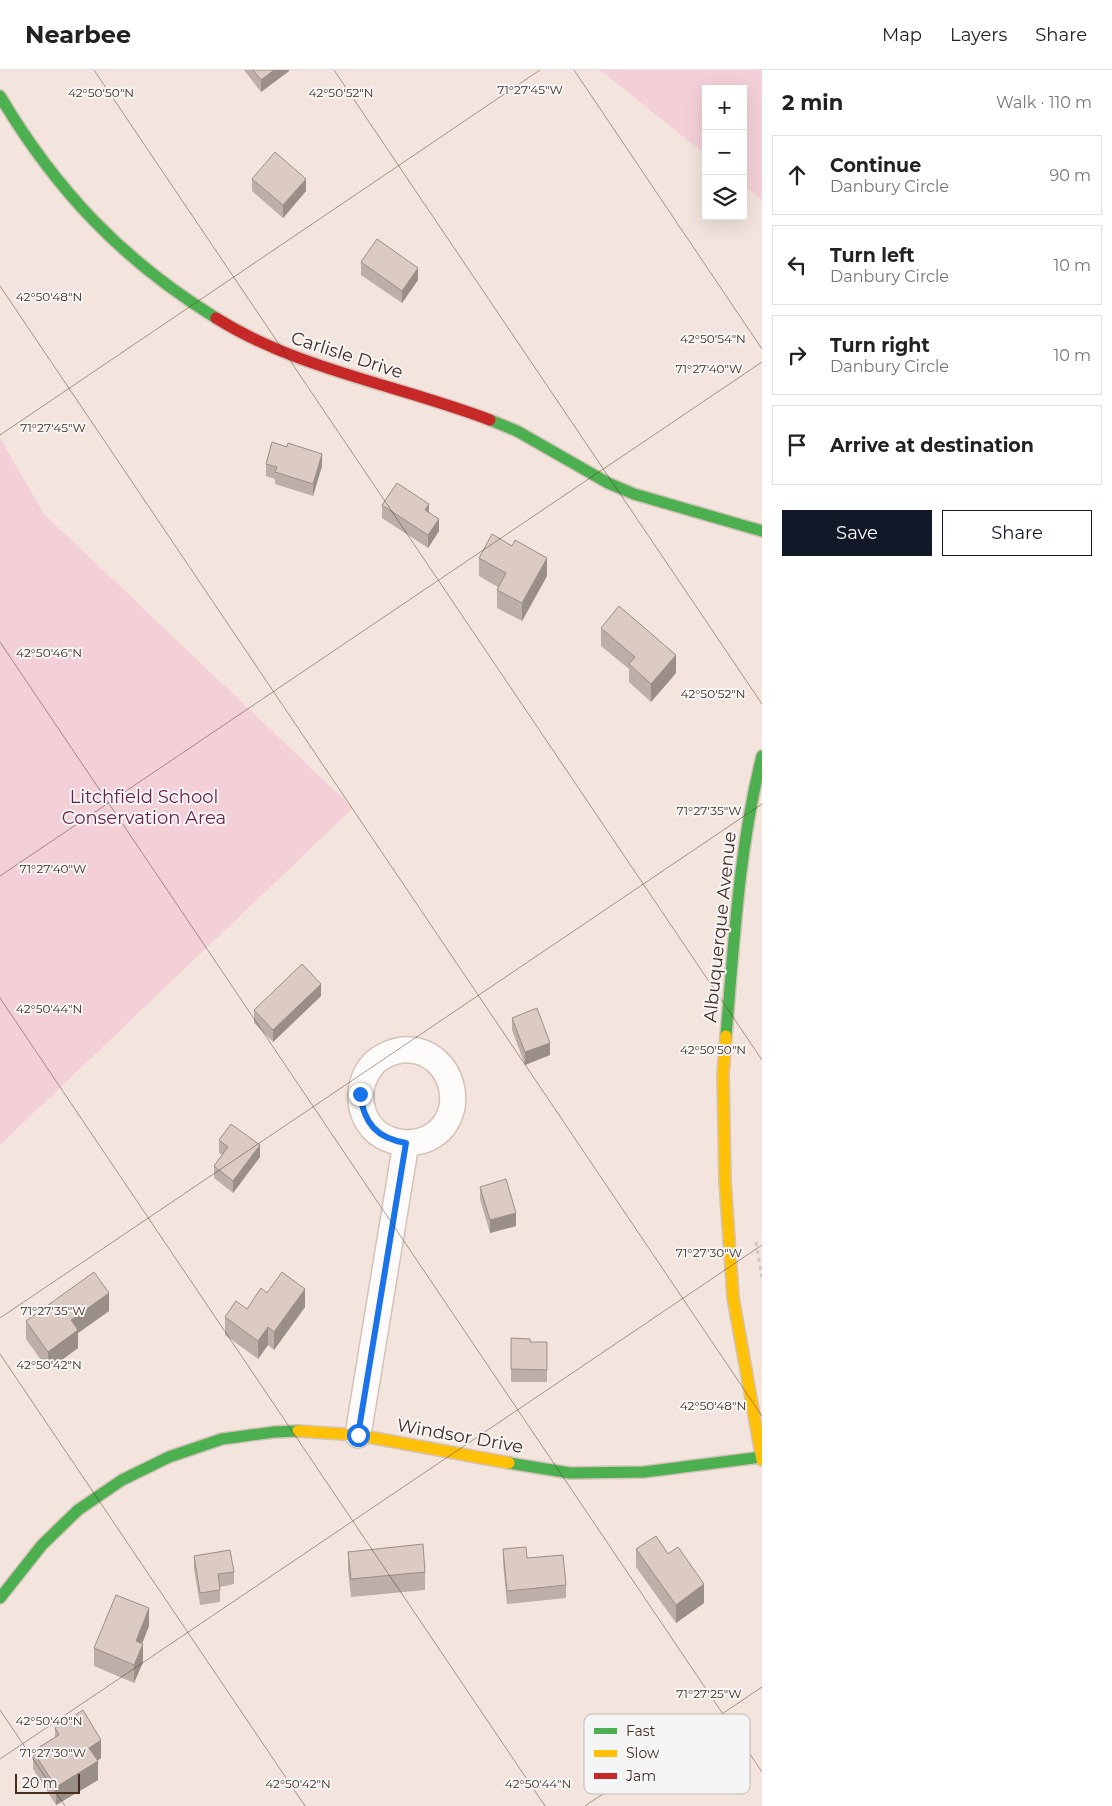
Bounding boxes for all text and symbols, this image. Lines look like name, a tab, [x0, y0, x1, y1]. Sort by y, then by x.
text: Nearbee	[25, 20, 131, 49]
text: Map	[882, 24, 922, 46]
text: Layers	[950, 24, 1007, 46]
text: Share	[1035, 24, 1087, 46]
text: 71°27'45"W	[497, 82, 563, 97]
text: 42°50'50"N	[68, 85, 134, 100]
text: 42°50'52"N	[309, 85, 373, 100]
map controls	[702, 85, 747, 220]
button: +	[702, 85, 747, 130]
text: 2 min	[782, 90, 843, 115]
text: Walk · 110 m	[996, 93, 1092, 112]
button: −	[702, 130, 747, 175]
text: Continue	[830, 154, 921, 177]
icon: ahead	[783, 161, 811, 189]
text: 90 m	[1049, 166, 1091, 185]
button: layers	[702, 175, 747, 220]
text: Danbury Circle	[830, 177, 949, 196]
text: Turn left	[830, 244, 915, 267]
icon: left	[783, 251, 811, 279]
text: 10 m	[1053, 256, 1091, 275]
text: Danbury Circle	[830, 267, 949, 286]
text: 42°50'48"N	[16, 289, 82, 304]
street label: Carlisle Drive	[288, 327, 406, 383]
text: 42°50'54"N	[680, 331, 746, 346]
text: Turn right	[830, 334, 930, 357]
icon: right	[783, 341, 811, 369]
text: 10 m	[1053, 346, 1091, 365]
text: Danbury Circle	[830, 357, 949, 376]
text: 71°27'40"W	[676, 361, 742, 376]
text: 71°27'45"W	[20, 420, 86, 435]
icon: arrive	[783, 431, 811, 459]
text: Arrive at destination	[830, 434, 1034, 457]
button: Save	[782, 510, 932, 556]
button: Share	[942, 510, 1092, 556]
text: 42°50'46"N	[16, 645, 82, 660]
text: 42°50'52"N	[681, 686, 745, 701]
park label: Litchfield School Conservation Area	[62, 786, 226, 829]
text: 71°27'35"W	[676, 803, 742, 818]
street label: Albuquerque Avenue	[699, 830, 741, 1024]
text: 71°27'40"W	[20, 861, 86, 876]
text: 42°50'44"N	[16, 1001, 82, 1016]
text: 42°50'50"N	[680, 1042, 746, 1057]
route end	[349, 1083, 372, 1106]
text: 71°27'30"W	[676, 1245, 742, 1260]
text: 71°27'35"W	[20, 1303, 86, 1318]
text: 42°50'42"N	[16, 1357, 82, 1372]
text: 42°50'48"N	[680, 1398, 746, 1413]
street label: Windsor Drive	[395, 1414, 525, 1458]
route start	[347, 1424, 370, 1447]
text: 71°27'25"W	[676, 1686, 742, 1701]
text: 42°50'40"N	[16, 1713, 82, 1728]
legend	[584, 1714, 750, 1794]
text: Fast	[626, 1722, 656, 1740]
text: Slow	[626, 1744, 660, 1762]
text: 71°27'30"W	[20, 1745, 86, 1760]
text: Jam	[625, 1767, 656, 1785]
scale bar	[15, 1771, 80, 1794]
text: 20 m	[22, 1774, 58, 1792]
text: 42°50'42"N	[265, 1776, 331, 1791]
text: 42°50'44"N	[505, 1776, 571, 1791]

